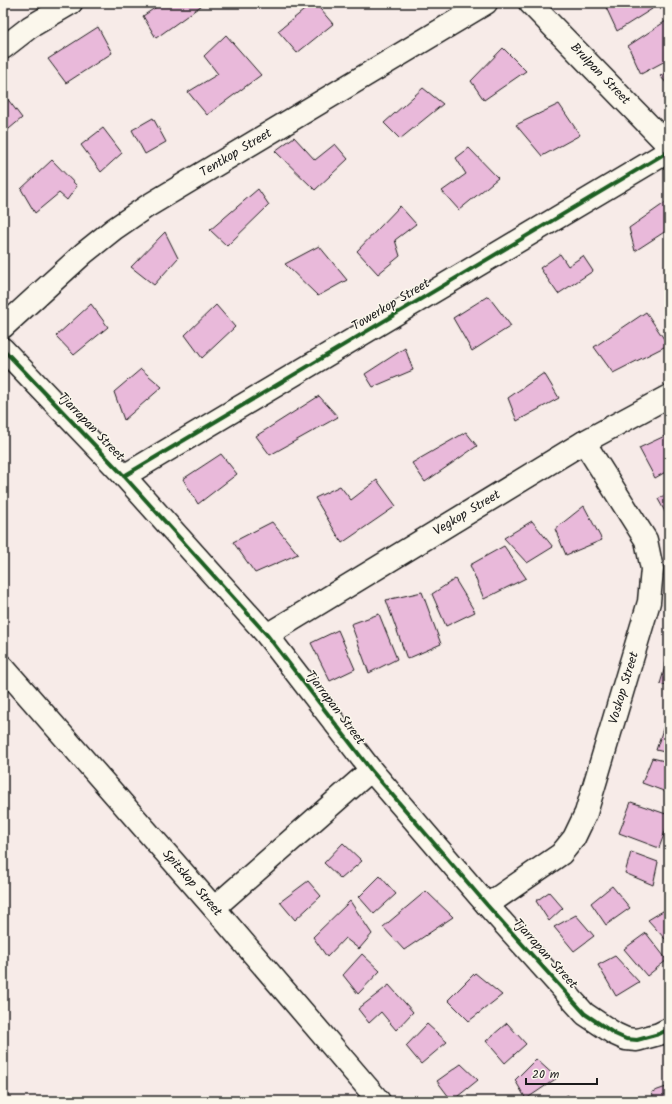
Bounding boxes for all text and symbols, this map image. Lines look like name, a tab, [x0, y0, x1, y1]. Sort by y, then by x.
street label: Brulpan Street	[565, 38, 636, 111]
street label: Tentkop Street	[196, 123, 277, 183]
street label: Towerkop Street	[348, 273, 435, 337]
street label: Tjarrapan Street	[53, 388, 130, 467]
street label: Vegkop Street	[429, 484, 506, 541]
street label: Voskop Street	[603, 648, 645, 727]
street label: Tjarrapan Street	[300, 666, 371, 750]
street label: Spitskop Street	[157, 845, 228, 922]
street label: Tjarrapan Street	[508, 914, 583, 995]
scale bar	[526, 1060, 597, 1086]
text: 20 m	[532, 1065, 560, 1084]

